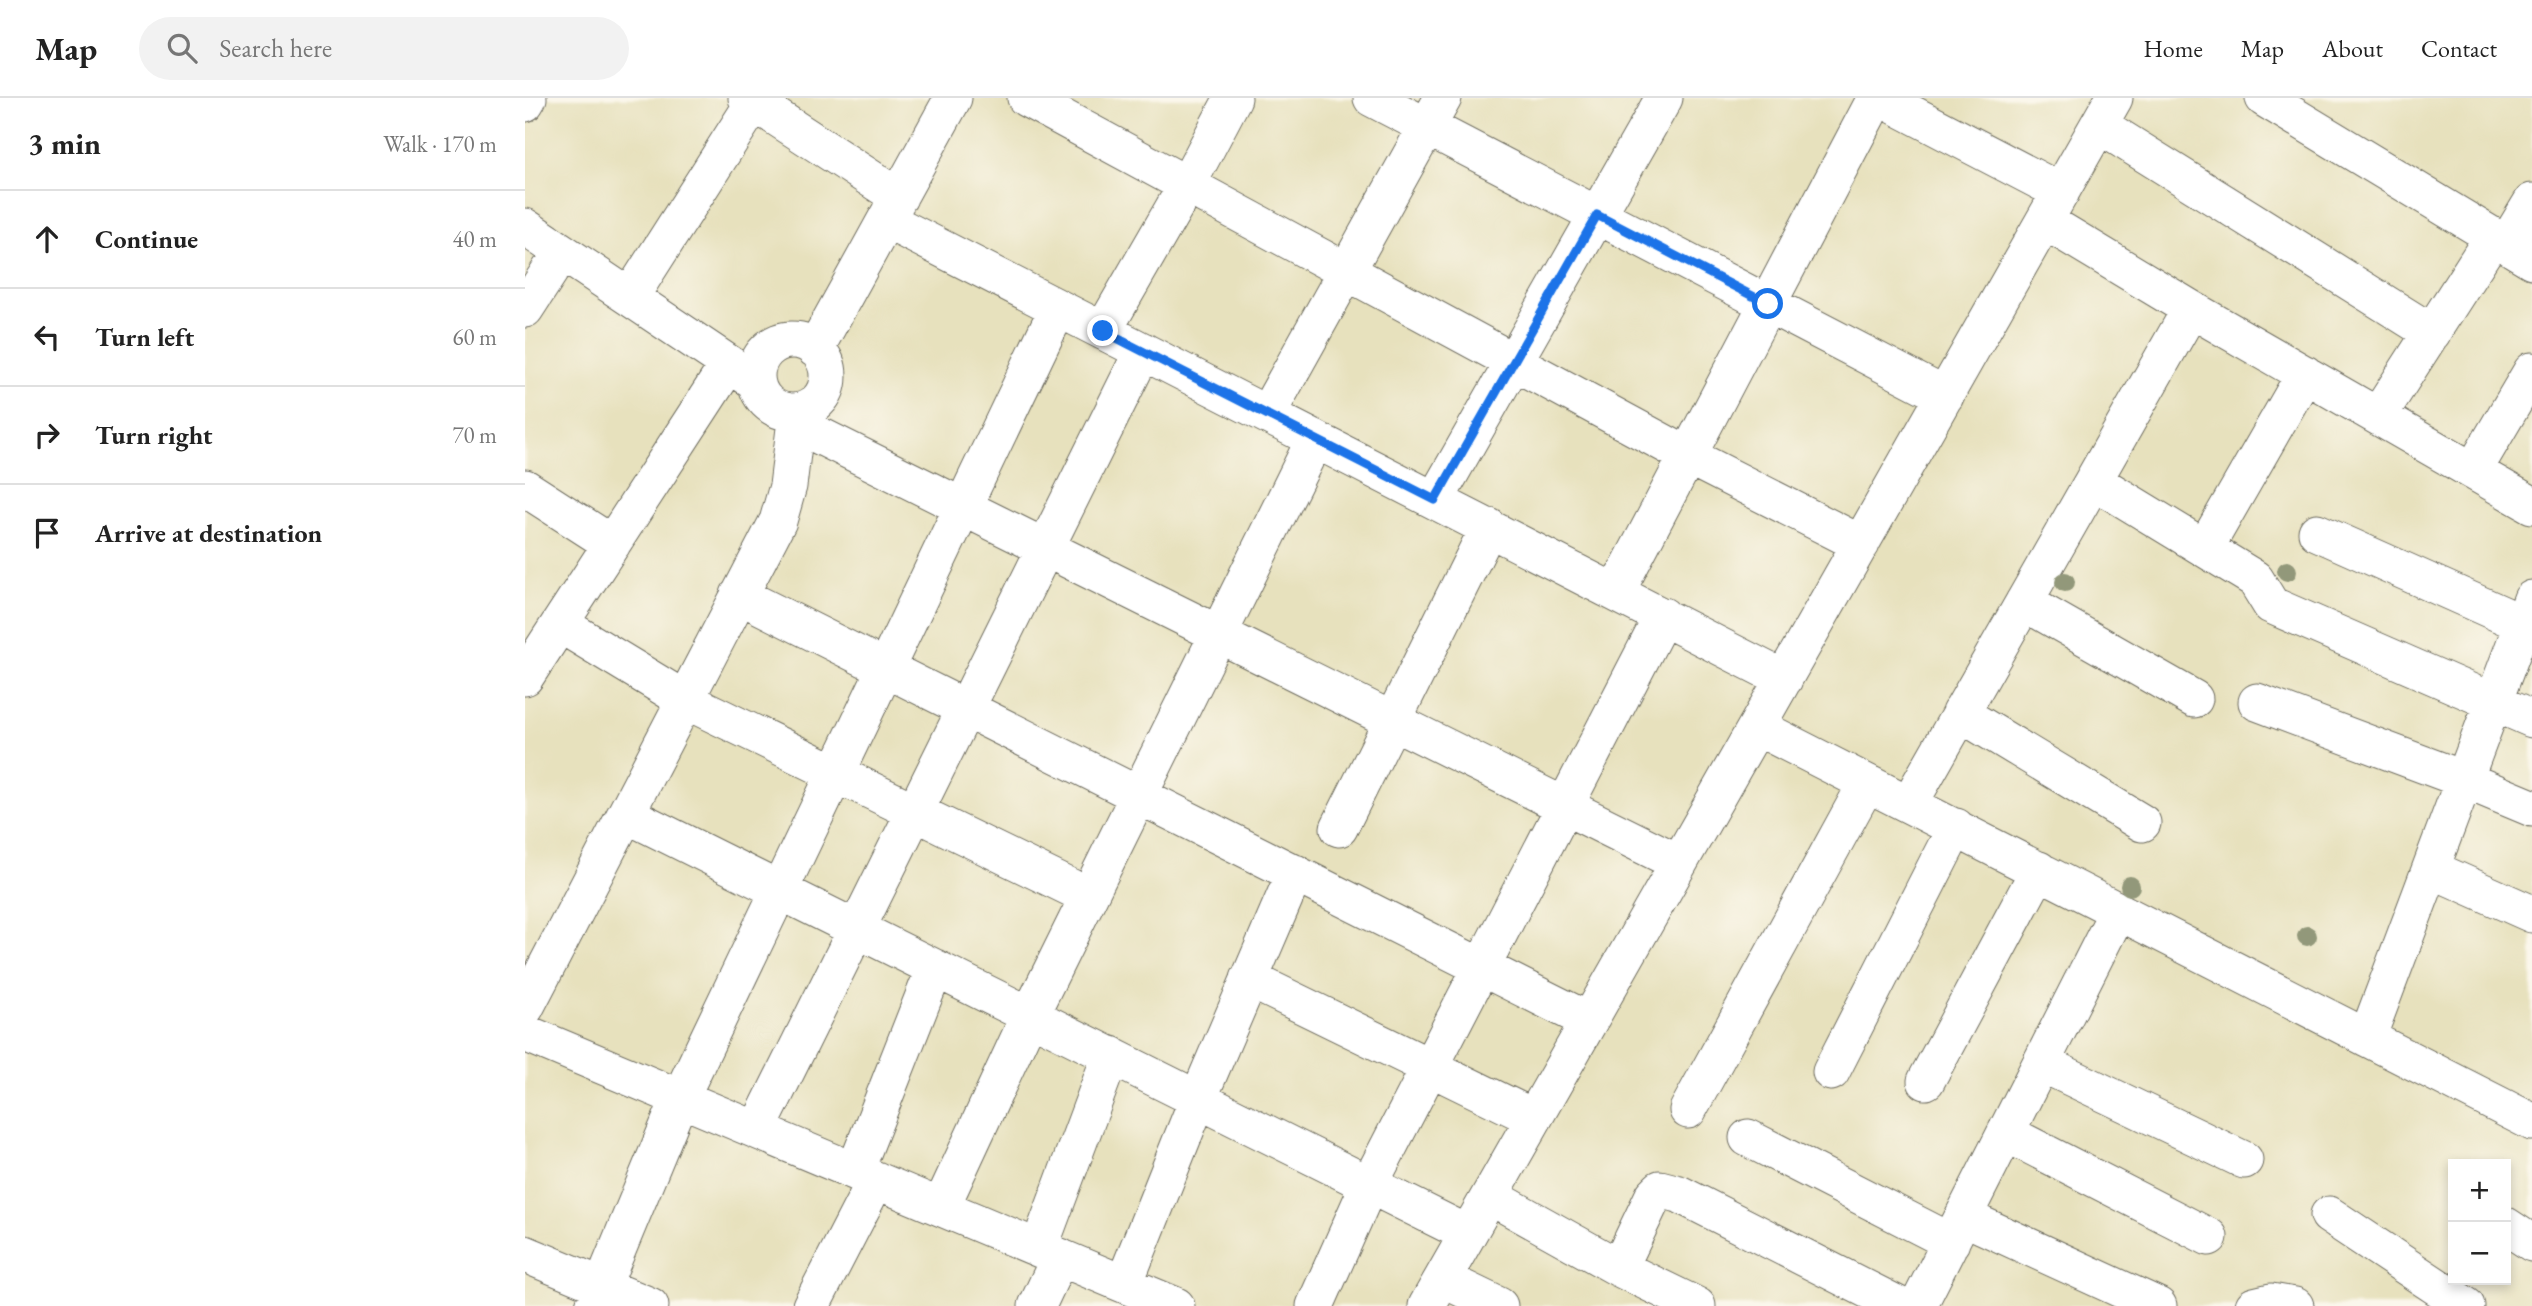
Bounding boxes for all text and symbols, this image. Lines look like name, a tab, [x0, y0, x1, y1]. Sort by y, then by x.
search box	[139, 17, 629, 80]
text: Map	[35, 27, 97, 70]
icon: search	[163, 29, 201, 67]
text: Search here	[219, 31, 332, 65]
text: Home	[2143, 33, 2203, 64]
text: Map	[2241, 33, 2284, 64]
text: About	[2322, 33, 2383, 64]
text: Contact	[2421, 33, 2497, 64]
text: 3 min	[28, 124, 101, 163]
text: Walk · 170 m	[383, 129, 497, 159]
icon: ahead	[28, 220, 66, 258]
text: Continue	[95, 222, 198, 256]
text: 40 m	[452, 224, 497, 254]
route start	[1752, 288, 1783, 319]
route end	[1087, 315, 1118, 346]
icon: left	[28, 318, 66, 356]
text: Turn left	[95, 320, 194, 354]
text: 60 m	[452, 322, 497, 352]
icon: right	[28, 416, 66, 454]
text: Turn right	[95, 418, 213, 452]
text: 70 m	[452, 420, 497, 450]
icon: arrive	[28, 514, 66, 552]
text: Arrive at destination	[95, 516, 322, 550]
map controls	[2448, 1159, 2511, 1285]
button: +	[2448, 1159, 2511, 1222]
button: −	[2448, 1222, 2511, 1285]

